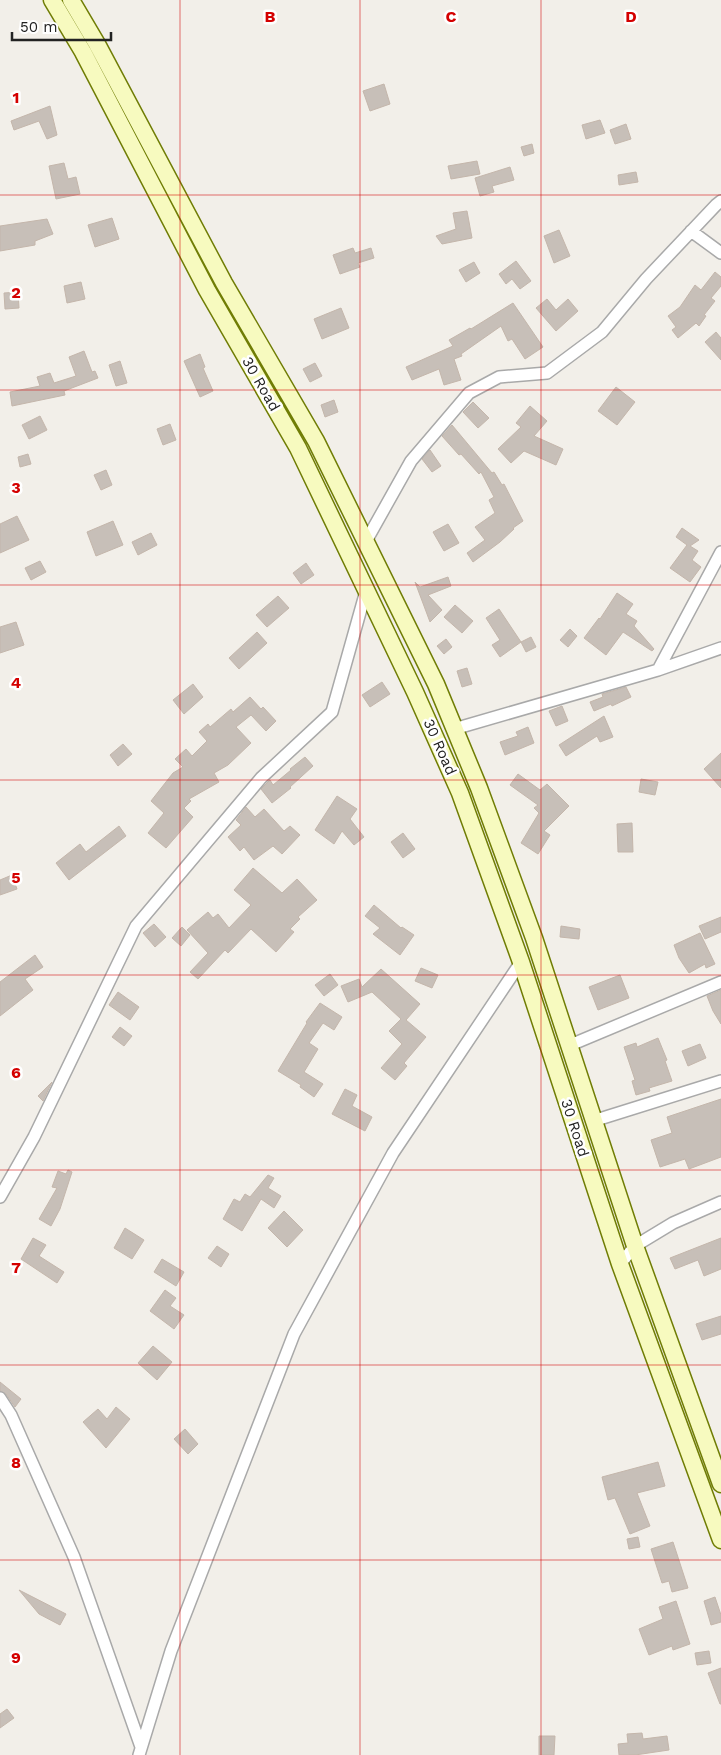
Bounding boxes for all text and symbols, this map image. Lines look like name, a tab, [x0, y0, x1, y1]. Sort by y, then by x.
text: B	[265, 7, 276, 26]
text: C	[446, 7, 457, 26]
text: D	[625, 7, 637, 26]
scale bar	[12, 10, 111, 42]
text: 50 m	[20, 18, 57, 36]
text: 1	[13, 88, 19, 107]
text: 2	[11, 283, 21, 302]
street label: 30 Road	[238, 354, 284, 414]
text: 3	[11, 478, 21, 497]
text: 4	[11, 673, 21, 692]
street label: 30 Road	[420, 716, 460, 778]
text: 5	[11, 868, 21, 887]
text: 6	[11, 1063, 21, 1082]
street label: 30 Road	[557, 1097, 593, 1159]
text: 7	[11, 1258, 21, 1277]
text: 8	[11, 1453, 21, 1472]
text: 9	[11, 1648, 21, 1667]

